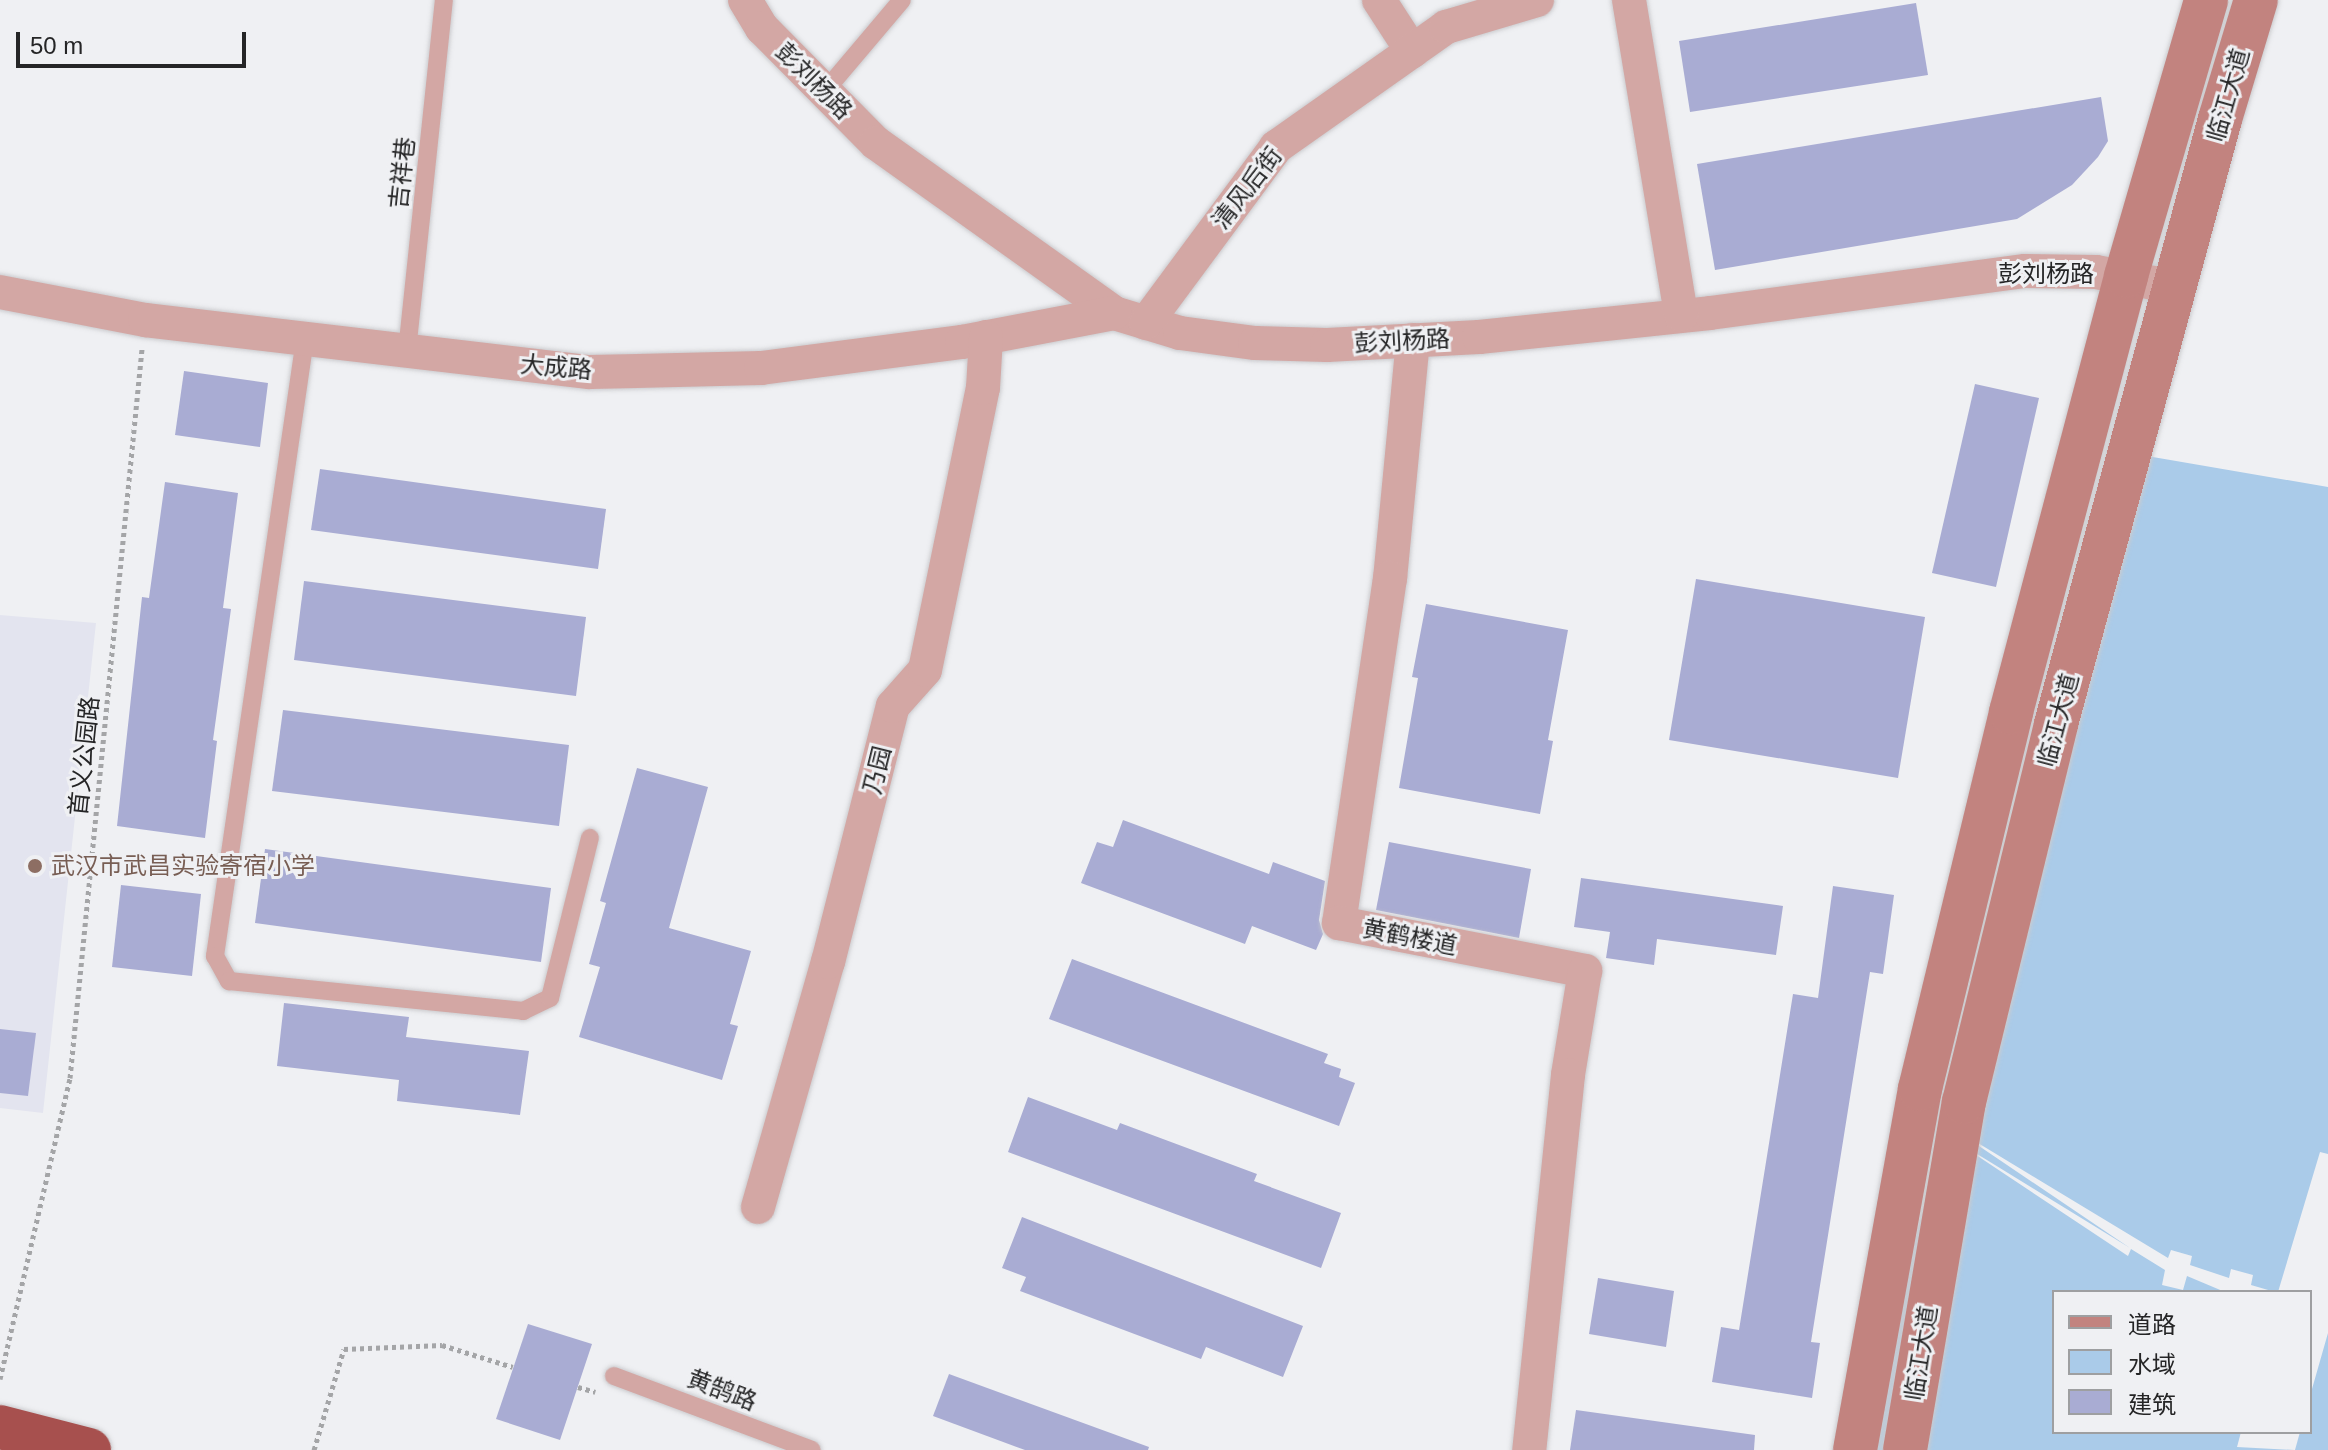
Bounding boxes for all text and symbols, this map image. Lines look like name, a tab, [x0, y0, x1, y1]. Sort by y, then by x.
scale bar	[20, 16, 250, 66]
text: 50 m	[30, 32, 83, 59]
street label: 彭刘杨路	[770, 37, 858, 125]
street label: 临江大道	[2201, 45, 2255, 145]
street label: 吉祥巷	[384, 136, 420, 210]
street label: 清风后街	[1206, 141, 1288, 235]
street label: 彭刘杨路	[1998, 260, 2094, 288]
street label: 彭刘杨路	[1353, 324, 1451, 358]
street label: 大成路	[519, 350, 593, 384]
street label: 临江大道	[2032, 670, 2084, 770]
street label: 首义公园路	[63, 695, 105, 817]
street label: 乃园	[857, 743, 897, 797]
place label: 武汉市武昌实验寄宿小学	[51, 852, 315, 880]
marker: 武汉市武昌实验寄宿小学	[26, 857, 44, 875]
street label: 黄鹤楼道	[1360, 914, 1460, 960]
legend	[2052, 1290, 2312, 1434]
street label: 临江大道	[1899, 1303, 1943, 1403]
text: 道路	[2128, 1311, 2176, 1338]
text: 水域	[2128, 1351, 2176, 1378]
street label: 黄鹄路	[683, 1364, 761, 1416]
text: 建筑	[2128, 1391, 2176, 1418]

